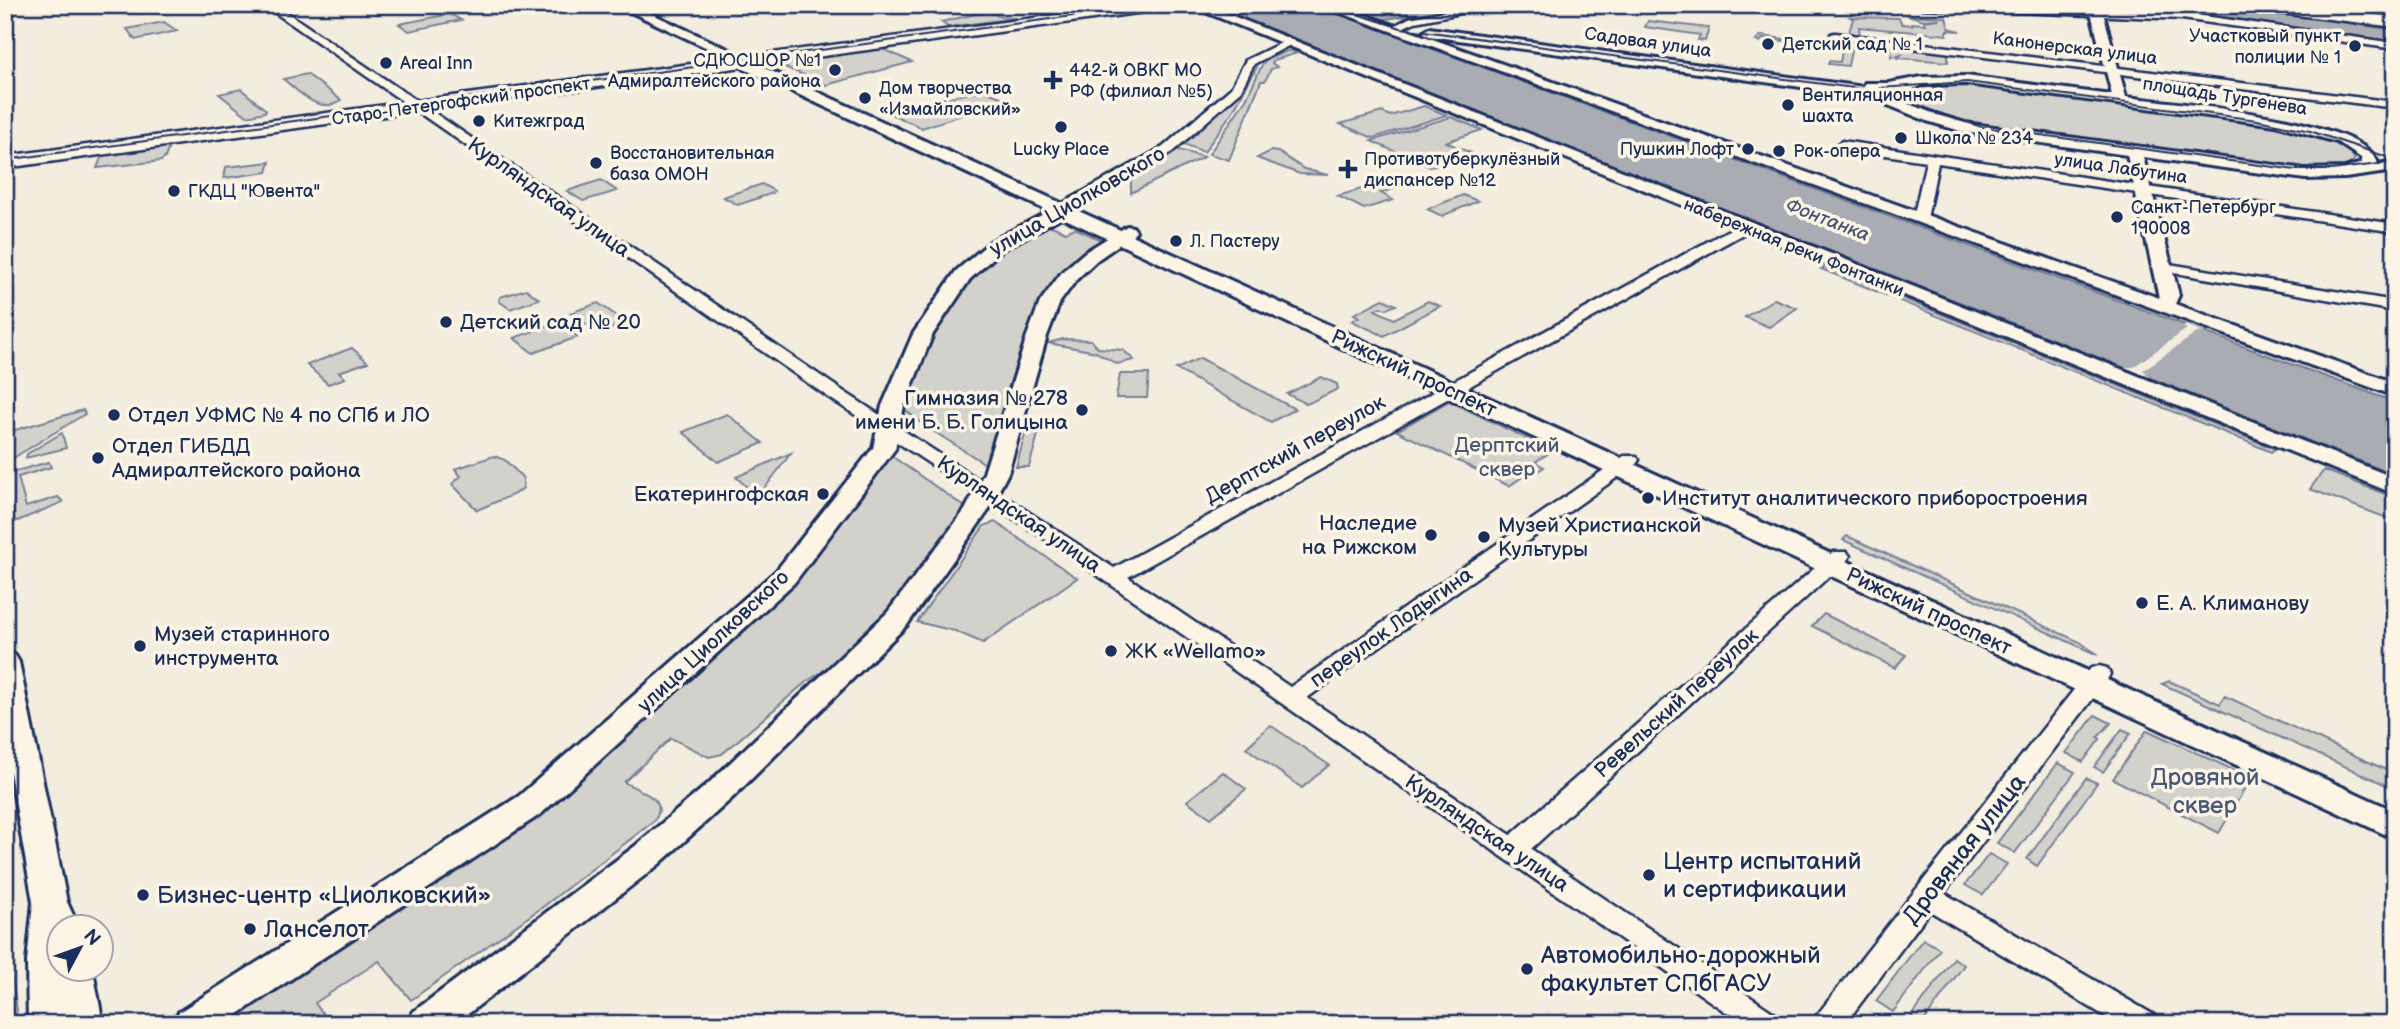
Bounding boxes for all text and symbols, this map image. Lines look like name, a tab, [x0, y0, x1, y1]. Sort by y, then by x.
street label: Садовая улица	[1583, 23, 1713, 62]
place label: Участковый пункт полиции № 1	[2189, 26, 2342, 68]
street label: Канонерская улица	[1991, 28, 2159, 69]
place label: Детский сад № 1	[1782, 34, 1923, 55]
marker: Детский сад № 1	[1760, 36, 1776, 52]
marker: Участковый пункт полиции № 1	[2347, 38, 2363, 54]
place label: СДЮСШОР №1 Адмиралтейского района	[607, 50, 821, 92]
place label: Areal Inn	[400, 53, 473, 74]
marker: Areal Inn	[378, 55, 394, 71]
place label: 442-й ОВКГ МО РФ (филиал №5)	[1069, 60, 1213, 102]
marker: СДЮСШОР №1 Адмиралтейского района	[827, 62, 843, 78]
marker: 442-й ОВКГ МО РФ (филиал №5)	[1043, 70, 1063, 90]
street label: Старо-Петергофский проспект	[330, 73, 592, 130]
street label: площадь Тургенева	[2141, 73, 2309, 120]
place label: Дом творчества «Измайловский»	[879, 78, 1021, 120]
place label: Вентиляционная шахта	[1802, 85, 1943, 127]
marker: Дом творчества «Измайловский»	[857, 90, 873, 106]
marker: Вентиляционная шахта	[1780, 97, 1796, 113]
place label: Китежград	[493, 111, 584, 132]
marker: Китежград	[471, 113, 487, 129]
marker: Lucky Place	[1053, 119, 1069, 135]
place label: Школа № 234	[1915, 128, 2033, 149]
marker: Школа № 234	[1893, 130, 1909, 146]
street label: Курляндская улица	[463, 132, 635, 263]
place label: Lucky Place	[1013, 139, 1110, 160]
place label: Пушкин Лофт	[1620, 139, 1735, 160]
street label: улица Циолковского	[985, 141, 1169, 262]
marker: Пушкин Лофт	[1740, 141, 1756, 157]
place label: Рок-опера	[1793, 141, 1881, 162]
place label: Восстановительная база ОМОН	[610, 143, 775, 185]
marker: Рок-опера	[1771, 143, 1787, 159]
place label: Противотуберкулёзный диспансер №12	[1364, 149, 1560, 191]
street label: улица Лабутина	[2053, 149, 2189, 188]
marker: Восстановительная база ОМОН	[588, 155, 604, 171]
marker: Противотуберкулёзный диспансер №12	[1338, 159, 1358, 179]
place label: ГКДЦ "Ювента"	[188, 181, 320, 202]
marker: ГКДЦ "Ювента"	[166, 183, 182, 199]
street label: набережная реки Фонтанки	[1681, 194, 1907, 301]
water label: Фонтанка	[1782, 194, 1872, 247]
place label: Санкт-Петербург 190008	[2131, 197, 2276, 239]
marker: Санкт-Петербург 190008	[2109, 209, 2125, 225]
place label: Л. Пастеру	[1189, 231, 1280, 252]
marker: Л. Пастеру	[1168, 233, 1184, 249]
place label: Детский сад № 20	[460, 310, 641, 335]
marker: Детский сад № 20	[438, 314, 454, 330]
street label: Рижский проспект	[1327, 324, 1501, 423]
place label: Гимназия № 278 имени Б. Б. Голицына	[855, 386, 1069, 435]
street label: Дерптский переулок	[1201, 390, 1390, 509]
marker: Гимназия № 278 имени Б. Б. Голицына	[1074, 402, 1090, 418]
place label: Отдел УФМС № 4 по СПб и ЛО	[128, 403, 430, 428]
marker: Отдел УФМС № 4 по СПб и ЛО	[106, 407, 122, 423]
park label: Дерптский сквер	[1454, 433, 1560, 482]
place label: Отдел ГИБДД Адмиралтейского района	[111, 434, 361, 483]
marker: Отдел ГИБДД Адмиралтейского района	[90, 450, 106, 466]
street label: Курляндская улица	[932, 450, 1106, 579]
place label: Екатерингофская	[634, 482, 809, 507]
marker: Екатерингофская	[815, 486, 831, 502]
place label: Институт аналитического приборостроения	[1662, 486, 2088, 511]
marker: Институт аналитического приборостроения	[1640, 490, 1656, 506]
place label: Наследие на Рижском	[1302, 511, 1417, 560]
place label: Музей Христианской Культуры	[1498, 513, 1701, 562]
marker: Наследие на Рижском	[1423, 527, 1439, 543]
marker: Музей Христианской Культуры	[1476, 529, 1492, 545]
street label: переулок Лодыгина	[1305, 562, 1478, 693]
street label: Рижский проспект	[1842, 562, 2016, 661]
street label: улица Циолковского	[632, 565, 794, 718]
place label: Е. А. Климанову	[2156, 591, 2309, 616]
marker: Е. А. Климанову	[2134, 595, 2150, 611]
place label: Музей старинного инструмента	[154, 622, 330, 671]
street label: Ревельский переулок	[1589, 623, 1763, 784]
marker: Музей старинного инструмента	[132, 638, 148, 654]
place label: ЖК «Wellamo»	[1125, 639, 1266, 664]
marker: ЖК «Wellamo»	[1103, 643, 1119, 659]
park label: Дровяной сквер	[2151, 763, 2259, 820]
street label: Дровяная улица	[1897, 768, 2032, 930]
street label: Курляндская улица	[1400, 769, 1574, 898]
place label: Центр испытаний и сертификации	[1663, 847, 1861, 904]
marker: Центр испытаний и сертификации	[1641, 867, 1657, 883]
place label: Бизнес-центр «Циолковский»	[157, 881, 491, 910]
marker: Бизнес-центр «Циолковский»	[135, 887, 151, 903]
north arrow	[46, 914, 116, 984]
place label: Ланселот	[263, 915, 369, 944]
marker: Ланселот	[242, 921, 258, 937]
text: N	[78, 925, 105, 951]
place label: Автомобильно-дорожный факультет СПбГАСУ	[1540, 941, 1821, 998]
marker: Автомобильно-дорожный факультет СПбГАСУ	[1519, 961, 1535, 977]

